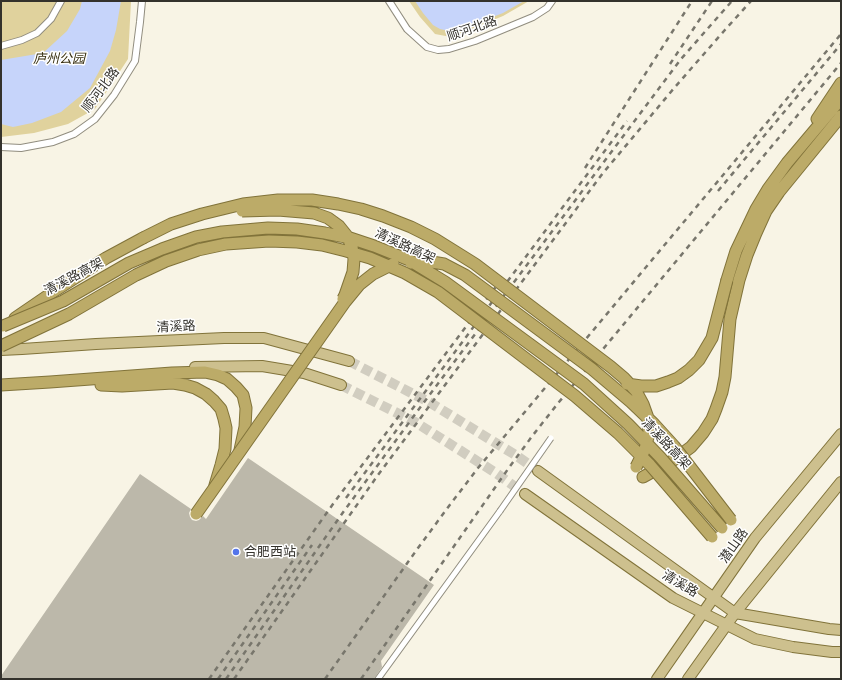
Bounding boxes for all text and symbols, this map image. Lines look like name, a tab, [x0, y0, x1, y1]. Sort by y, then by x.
street label: 顺河北路	[445, 13, 499, 45]
park label: 庐州公园	[33, 51, 85, 67]
street label: 顺河北路	[79, 65, 123, 115]
street label: 清溪路高架	[372, 225, 438, 267]
street label: 清溪路高架	[42, 255, 106, 299]
street label: 清溪路	[156, 318, 196, 336]
street label: 清溪路高架	[638, 415, 694, 473]
street label: 潜山路	[716, 526, 752, 566]
place label: 合肥西站	[244, 544, 296, 560]
marker: 合肥西站	[231, 547, 241, 557]
street label: 清溪路	[659, 567, 701, 601]

